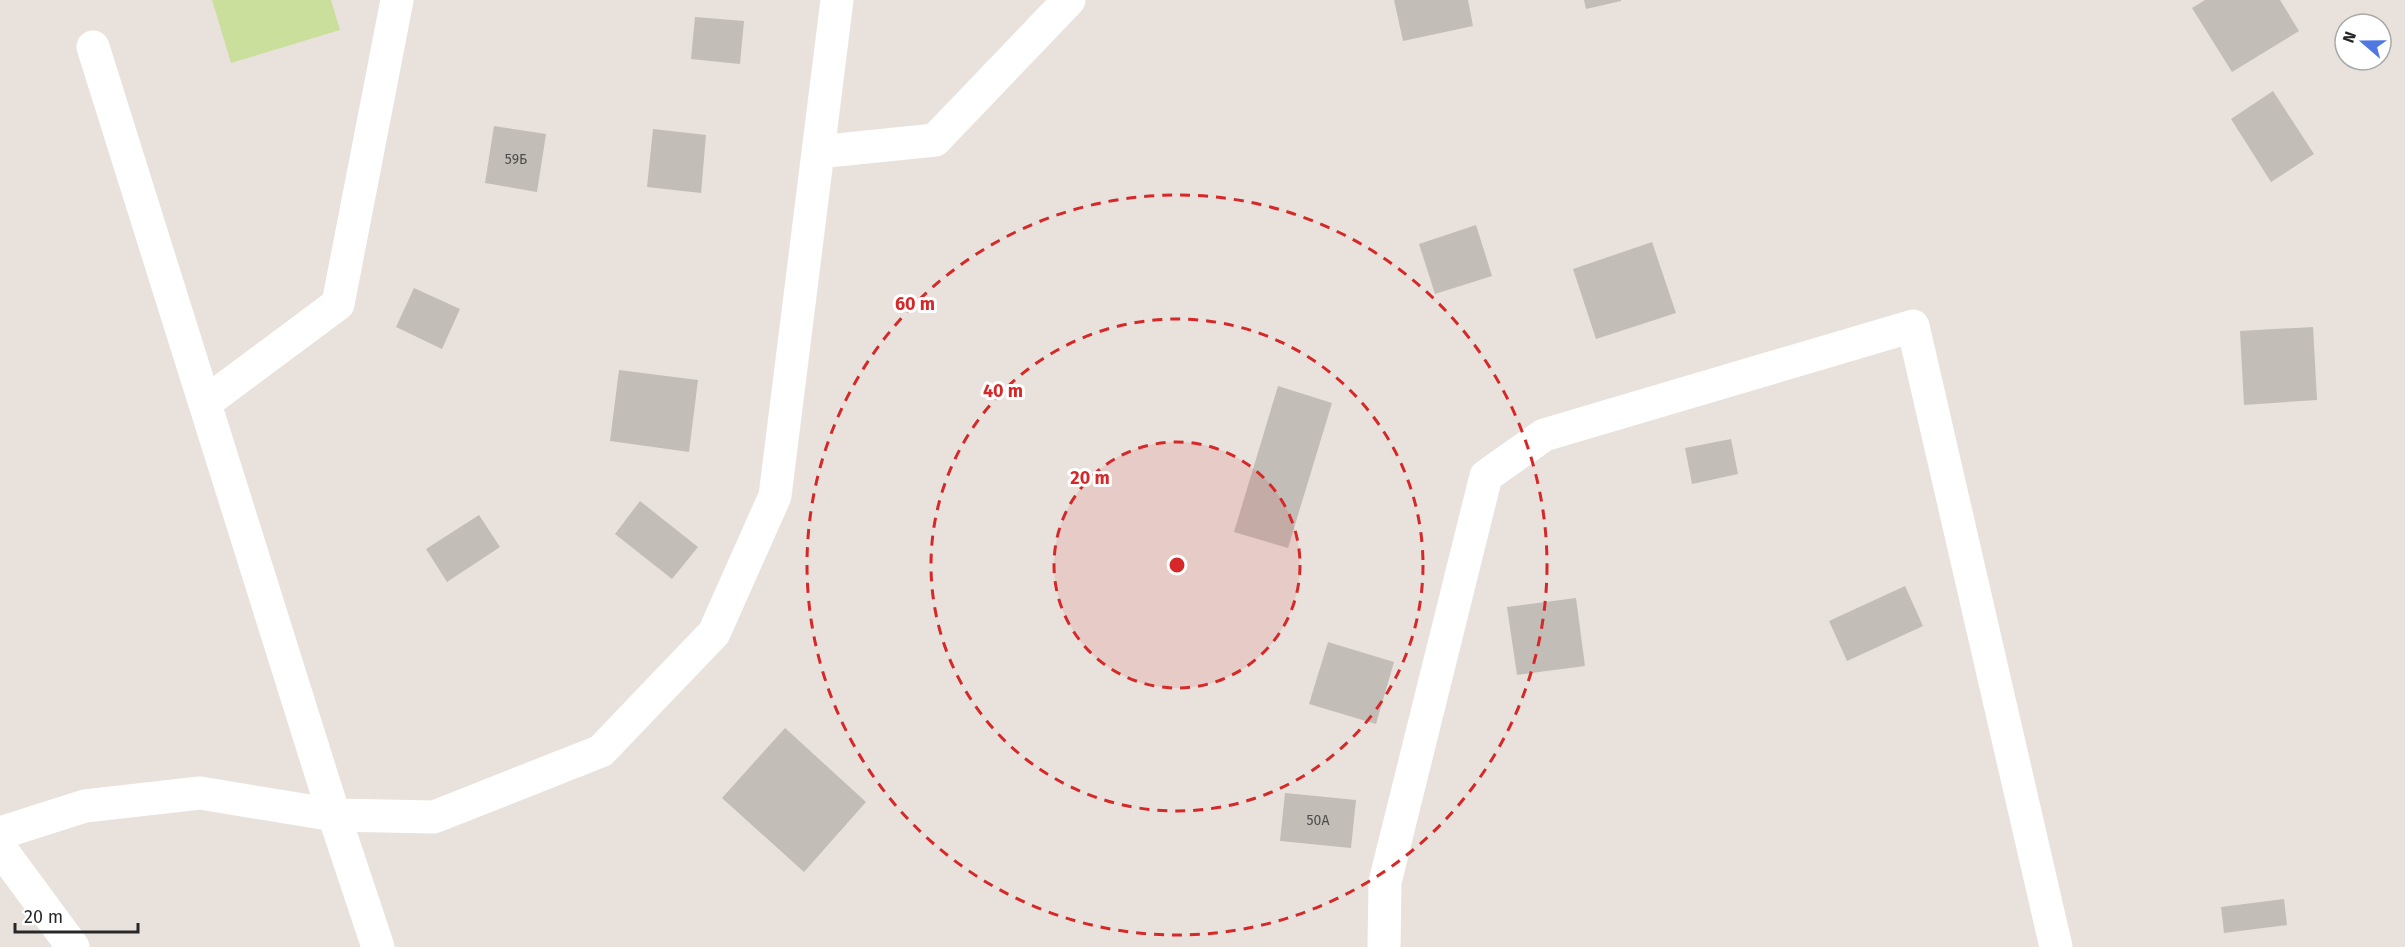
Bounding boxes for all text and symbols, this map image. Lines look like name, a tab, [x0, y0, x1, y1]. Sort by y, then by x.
north arrow	[2333, 12, 2393, 72]
text: N	[2339, 29, 2360, 45]
house number: 59Б	[505, 151, 527, 168]
text: 60 m	[895, 293, 935, 315]
text: 40 m	[983, 380, 1023, 402]
text: 20 m	[1070, 467, 1110, 489]
centre of rings	[1167, 555, 1187, 575]
house number: 50А	[1307, 812, 1329, 829]
scale bar	[15, 896, 138, 934]
text: 20 m	[24, 906, 63, 928]

